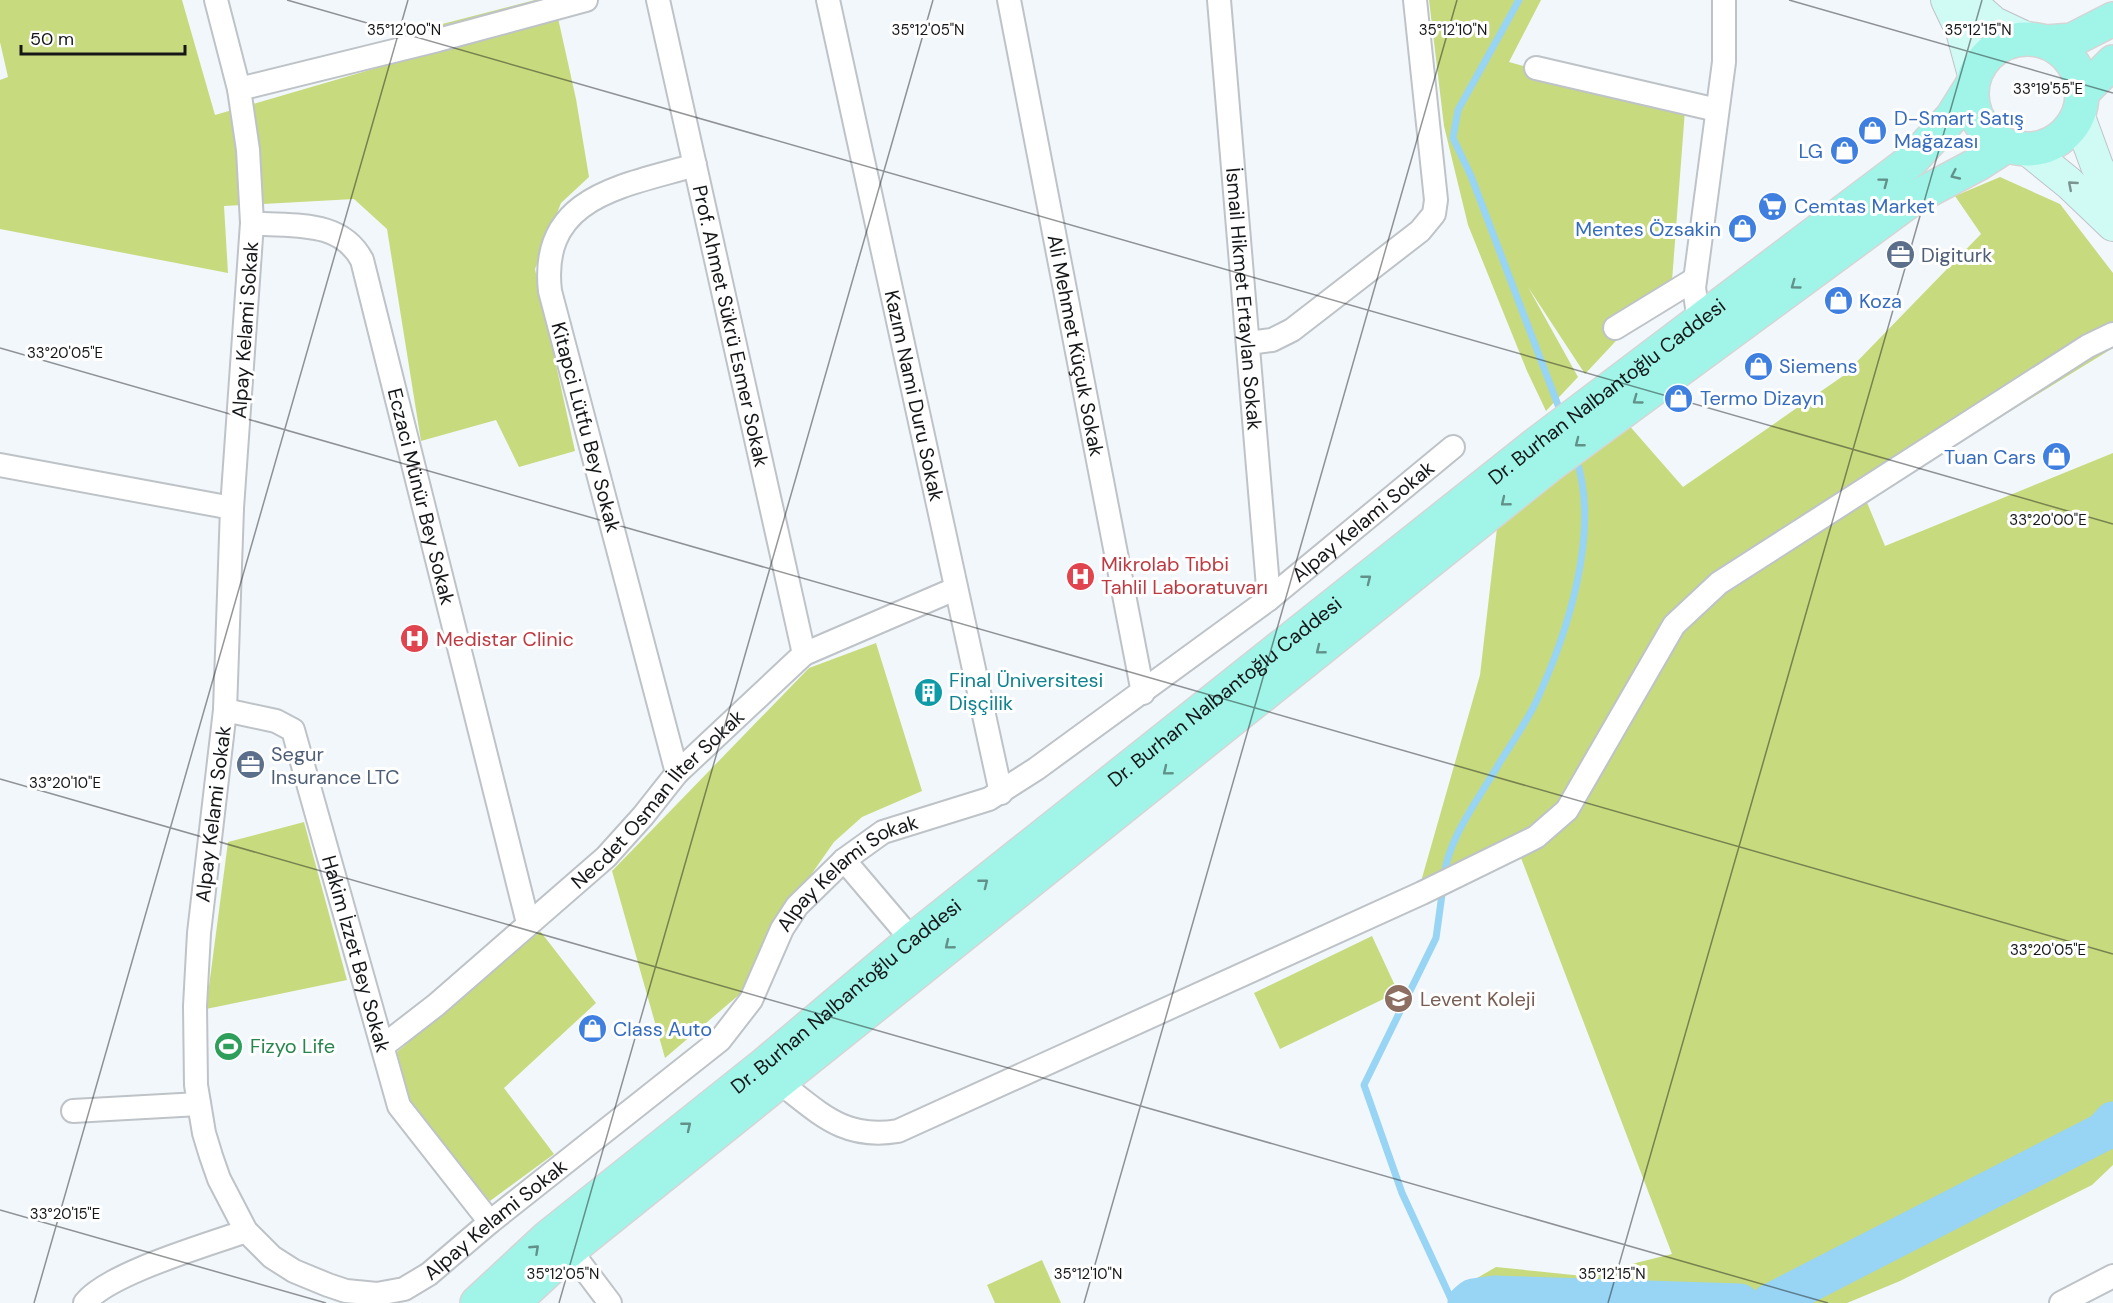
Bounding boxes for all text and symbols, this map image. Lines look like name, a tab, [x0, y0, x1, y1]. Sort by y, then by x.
scale bar	[21, 18, 184, 56]
text: 35°12'00"N	[367, 20, 441, 40]
text: 35°12'05"N	[892, 20, 964, 40]
text: 35°12'10"N	[1419, 20, 1487, 40]
text: 35°12'15"N	[1944, 20, 2012, 40]
text: 50 m	[30, 27, 74, 51]
text: 33°19'55"E	[2013, 79, 2083, 99]
place label: D-Smart Satış Mağazası	[1894, 105, 2024, 154]
shop icon: D-Smart Satış Mağazası	[1857, 114, 1889, 146]
shop icon: LG	[1828, 135, 1860, 167]
place label: LG	[1799, 138, 1823, 164]
street label: İsmail Hikmet Ertaylan Sokak	[1220, 167, 1268, 431]
one-way arrow	[1951, 167, 1962, 179]
one-way arrow	[1878, 178, 1889, 189]
one-way arrow	[2068, 181, 2079, 192]
street label: Prof. Ahmet Sükrü Esmer Sokak	[687, 183, 775, 469]
supermarket icon: Cemtas Market	[1757, 190, 1789, 222]
place label: Cemtas Market	[1794, 193, 1935, 219]
shop icon: Mentes Özsakin	[1726, 213, 1758, 245]
place label: Mentes Özsakin	[1575, 216, 1721, 242]
street label: Ali Mehmet Küçuk Sokak	[1042, 233, 1110, 459]
office icon: Digiturk	[1884, 239, 1916, 271]
street label: Alpay Kelami Sokak	[226, 241, 264, 419]
place label: Digiturk	[1921, 242, 1992, 268]
one-way arrow	[1790, 278, 1801, 289]
shop icon: Koza	[1822, 285, 1854, 317]
street label: Kazım Nami Duru Sokak	[879, 288, 950, 504]
place label: Koza	[1859, 288, 1902, 314]
street label: Dr. Burhan Nalbantoğlu Caddesi	[1483, 293, 1731, 490]
street label: Kitapci Lütfu Bey Sokak	[545, 319, 627, 535]
text: 33°20'05"E	[27, 343, 103, 363]
shop icon: Siemens	[1742, 350, 1774, 382]
place label: Siemens	[1779, 353, 1857, 379]
shop icon: Termo Dizayn	[1663, 382, 1695, 414]
street label: Eczaci Münür Bey Sokak	[382, 385, 461, 607]
place label: Termo Dizayn	[1700, 385, 1824, 411]
one-way arrow	[1633, 392, 1644, 403]
one-way arrow	[1575, 436, 1586, 447]
shop icon: Tuan Cars	[2041, 441, 2073, 473]
place label: Tuan Cars	[1944, 444, 2036, 470]
street label: Alpay Kelami Sokak	[1286, 455, 1440, 588]
one-way arrow	[1501, 494, 1512, 505]
text: 33°20'00"E	[2009, 510, 2087, 530]
place label: Mikrolab Tıbbi Tahlil Laboratuvarı	[1101, 551, 1268, 600]
hospital icon: Mikrolab Tıbbi Tahlil Laboratuvarı	[1064, 560, 1096, 592]
one-way arrow	[1360, 575, 1371, 586]
street label: Dr. Burhan Nalbantoğlu Caddesi	[1102, 591, 1347, 793]
hospital icon: Medistar Clinic	[399, 623, 431, 655]
place label: Medistar Clinic	[436, 626, 574, 652]
one-way arrow	[1315, 642, 1326, 653]
place label: Final Üniversitesi Dişçilik	[949, 667, 1103, 716]
building icon: Final Üniversitesi Dişçilik	[912, 676, 944, 708]
street label: Necdet Osman İlter Sokak	[566, 704, 750, 895]
street label: Alpay Kelami Sokak	[189, 724, 237, 904]
place label: Segur Insurance LTC	[271, 741, 400, 790]
office icon: Segur Insurance LTC	[234, 749, 266, 781]
one-way arrow	[1163, 764, 1174, 775]
text: 33°20'10"E	[29, 773, 101, 793]
street label: Alpay Kelami Sokak	[771, 809, 921, 936]
street label: Hakim İzzet Bey Sokak	[316, 852, 396, 1055]
one-way arrow	[977, 880, 988, 891]
street label: Dr. Burhan Nalbantoğlu Caddesi	[725, 893, 966, 1099]
one-way arrow	[945, 938, 956, 949]
text: 33°20'05"E	[2010, 940, 2086, 960]
school or university icon: Levent Koleji	[1383, 983, 1415, 1015]
place label: Levent Koleji	[1420, 986, 1535, 1012]
shop icon: Class Auto	[576, 1013, 608, 1045]
place label: Class Auto	[613, 1016, 712, 1042]
sports icon: Fizyo Life	[213, 1030, 245, 1062]
place label: Fizyo Life	[250, 1033, 335, 1059]
one-way arrow	[680, 1122, 691, 1133]
street label: Alpay Kelami Sokak	[418, 1153, 572, 1286]
text: 33°20'15"E	[30, 1204, 100, 1224]
one-way arrow	[528, 1245, 539, 1256]
text: 35°12'05"N	[527, 1264, 599, 1284]
text: 35°12'10"N	[1054, 1264, 1122, 1284]
text: 35°12'15"N	[1578, 1264, 1646, 1284]

